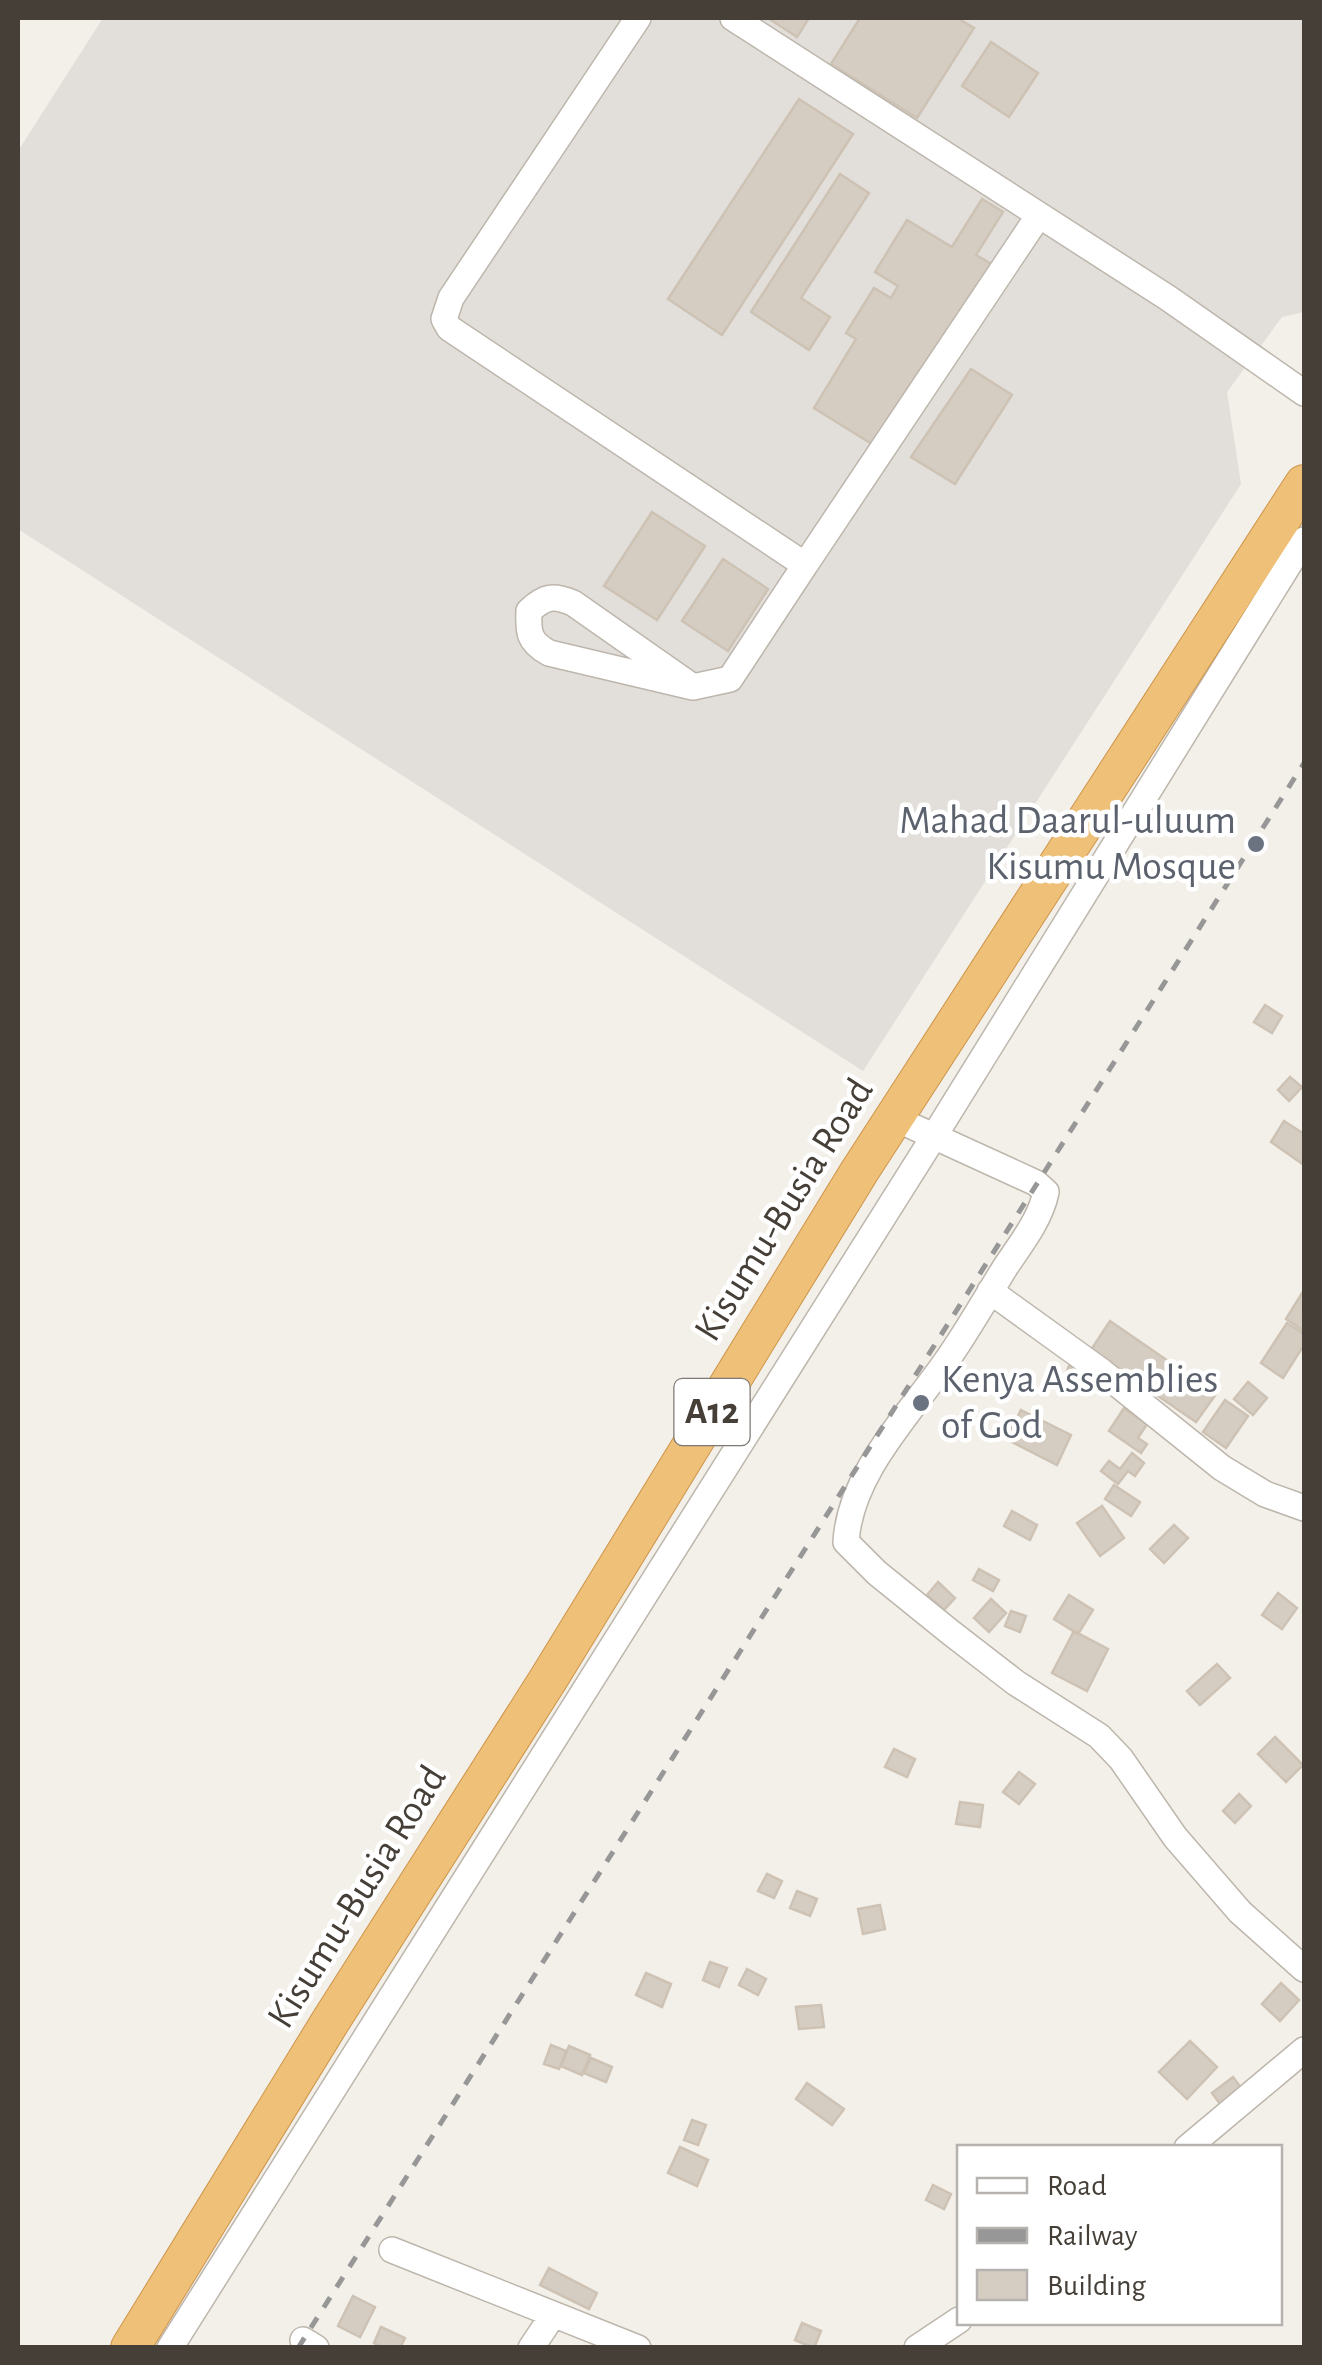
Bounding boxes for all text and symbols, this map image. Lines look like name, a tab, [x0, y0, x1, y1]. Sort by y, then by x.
place label: Mahad Daarul-uluum Kisumu Mosque	[899, 801, 1236, 887]
marker: Mahad Daarul-uluum Kisumu Mosque	[1245, 833, 1267, 855]
street label: Kisumu-Busia Road	[687, 1072, 881, 1348]
place label: Kenya Assemblies of God	[941, 1360, 1218, 1446]
road number: A12	[674, 1379, 750, 1445]
marker: Kenya Assemblies of God	[910, 1392, 932, 1414]
street label: Kisumu-Busia Road	[260, 1759, 454, 2035]
legend	[957, 2145, 1282, 2325]
text: Road	[1047, 2171, 1107, 2201]
text: Railway	[1047, 2221, 1138, 2251]
text: Building	[1047, 2271, 1146, 2301]

